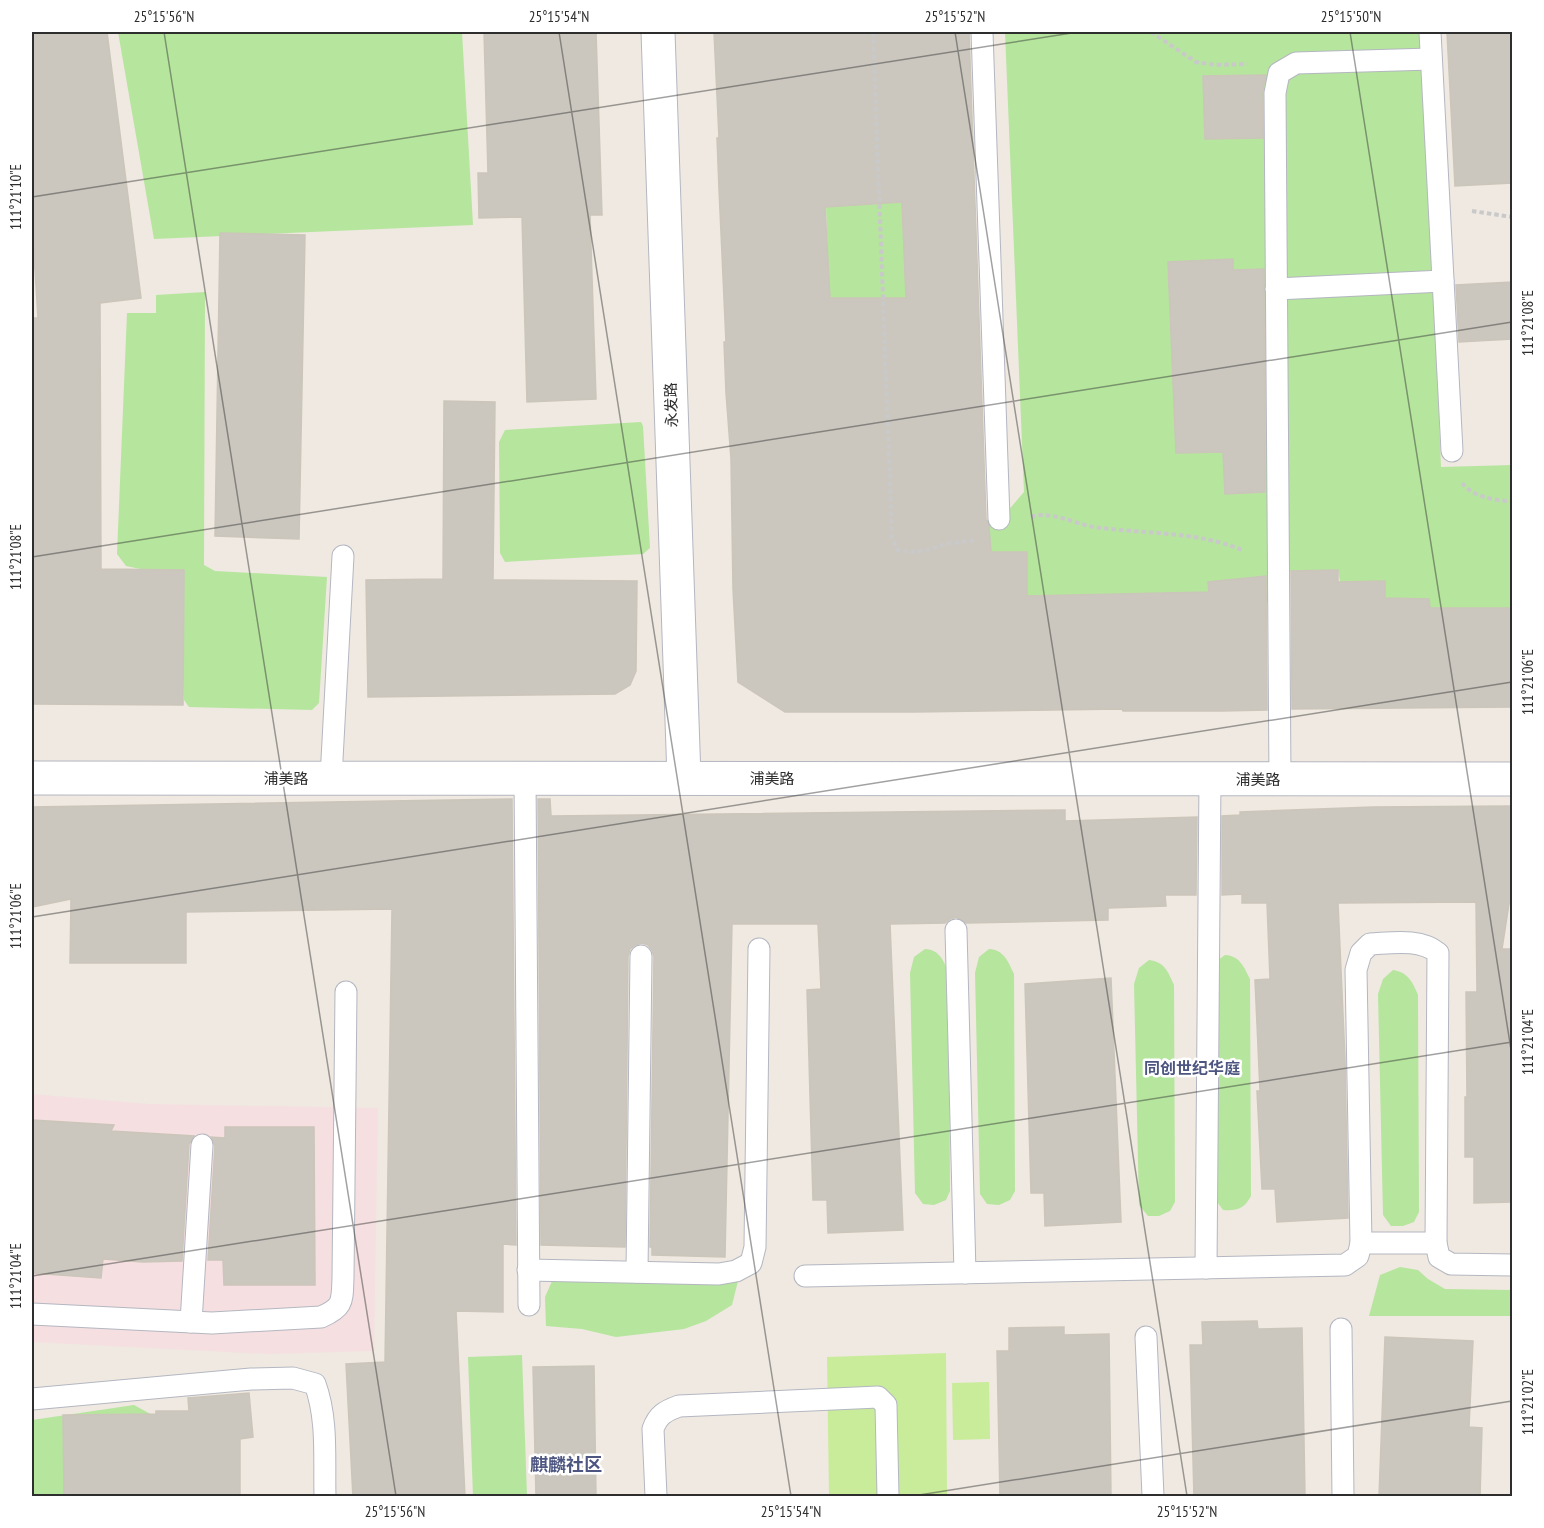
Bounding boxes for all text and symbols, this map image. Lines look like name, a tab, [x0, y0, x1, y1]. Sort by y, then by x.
text: 25°15'56"N	[134, 7, 194, 26]
text: 25°15'54"N	[529, 7, 589, 26]
text: 25°15'52"N	[925, 7, 985, 26]
text: 25°15'50"N	[1321, 7, 1381, 26]
text: 111°21'10"E	[6, 164, 25, 230]
text: 111°21'08"E	[1518, 290, 1537, 356]
street label: 永发路	[661, 382, 681, 428]
text: 111°21'08"E	[6, 524, 25, 590]
text: 111°21'06"E	[1518, 649, 1537, 715]
street label: 浦美路	[263, 769, 309, 788]
street label: 浦美路	[749, 769, 795, 788]
street label: 浦美路	[1235, 770, 1281, 789]
text: 111°21'06"E	[6, 883, 25, 949]
text: 111°21'04"E	[1518, 1009, 1537, 1075]
district label: 同创世纪华庭	[1144, 1058, 1240, 1078]
text: 111°21'04"E	[6, 1243, 25, 1309]
text: 111°21'02"E	[1518, 1369, 1537, 1435]
district label: 麒麟社区	[530, 1453, 602, 1476]
text: 25°15'56"N	[365, 1502, 425, 1521]
text: 25°15'54"N	[761, 1502, 821, 1521]
text: 25°15'52"N	[1157, 1502, 1217, 1521]

